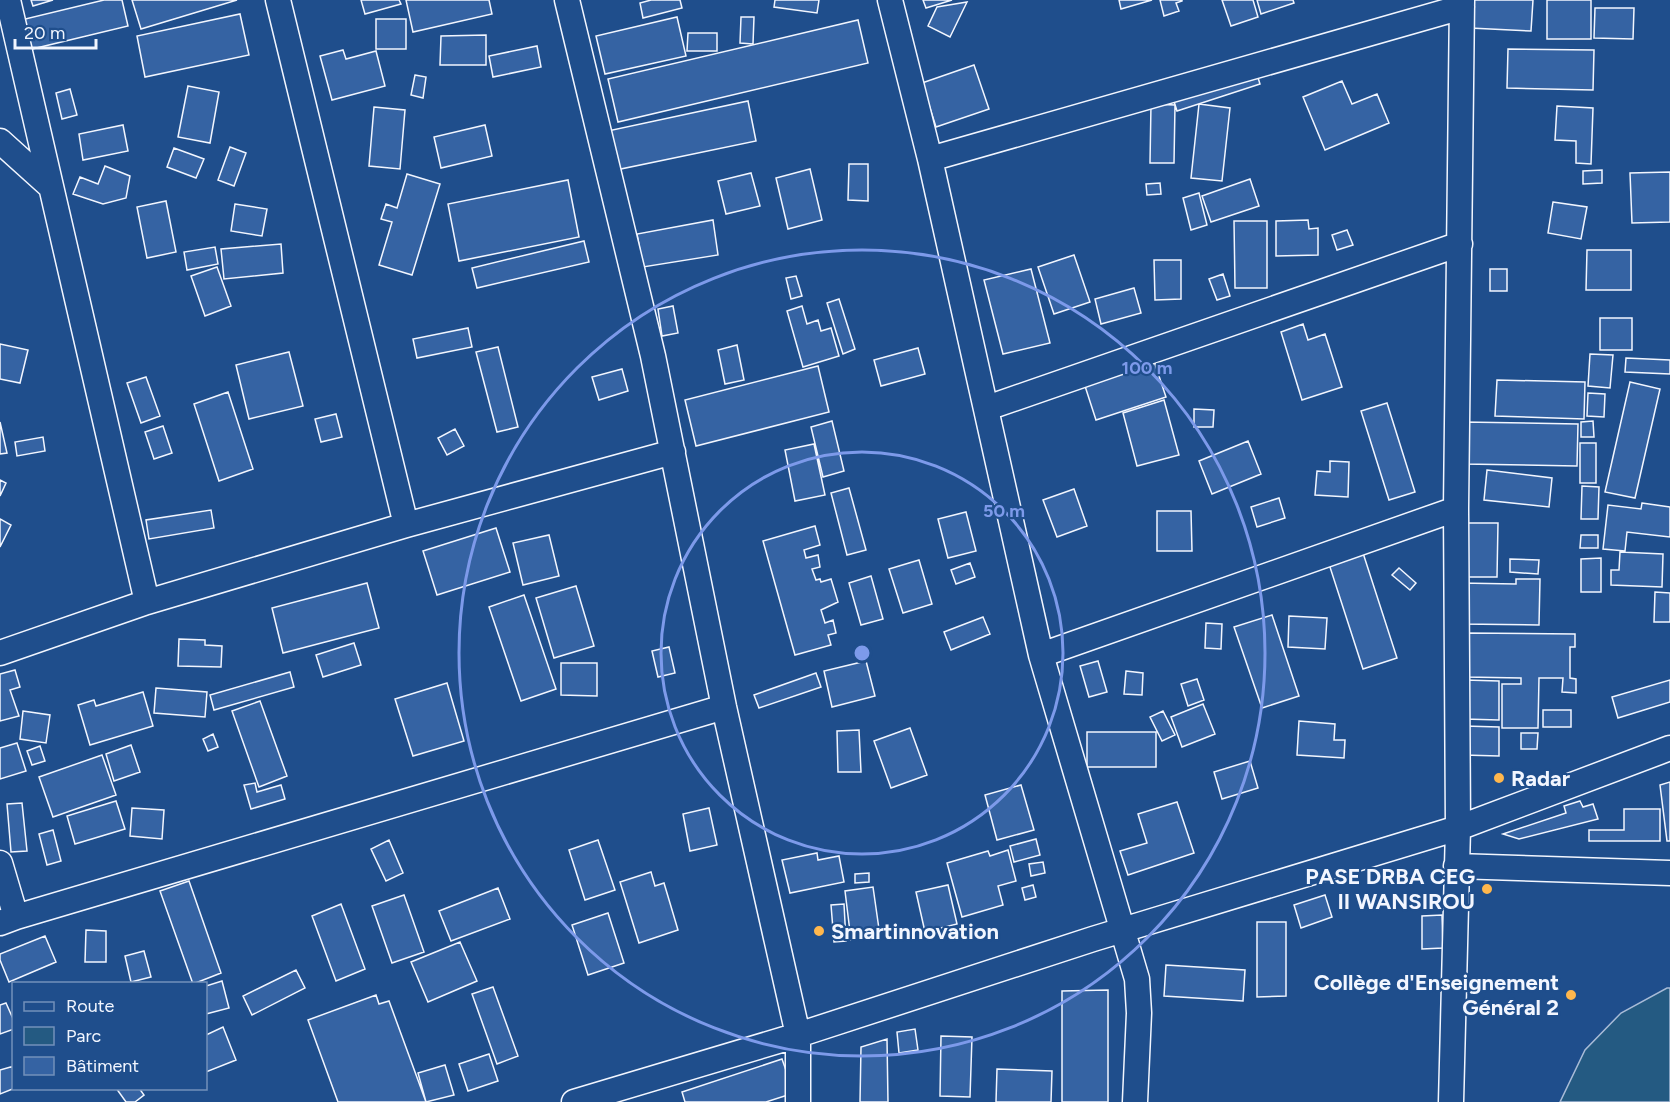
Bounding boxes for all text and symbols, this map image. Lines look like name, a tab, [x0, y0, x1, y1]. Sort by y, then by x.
scale bar	[15, 12, 96, 50]
text: 20 m	[24, 22, 65, 44]
text: 100 m	[1122, 357, 1172, 379]
text: 50 m	[983, 500, 1025, 522]
centre of rings	[852, 643, 872, 663]
place label: Radar	[1511, 765, 1571, 792]
marker: Radar	[1492, 771, 1506, 785]
place label: PASE DRBA CEG II WANSIROU	[1305, 863, 1475, 915]
marker: PASE DRBA CEG II WANSIROU	[1480, 882, 1494, 896]
place label: Smartinnovation	[831, 918, 999, 945]
marker: Smartinnovation	[812, 924, 826, 938]
place label: Collège d'Enseignement Général 2	[1314, 969, 1559, 1021]
legend	[12, 982, 207, 1090]
marker: Collège d'Enseignement Général 2	[1564, 988, 1578, 1002]
text: Route	[66, 995, 115, 1017]
text: Parc	[66, 1025, 102, 1047]
text: Bâtiment	[66, 1055, 139, 1077]

